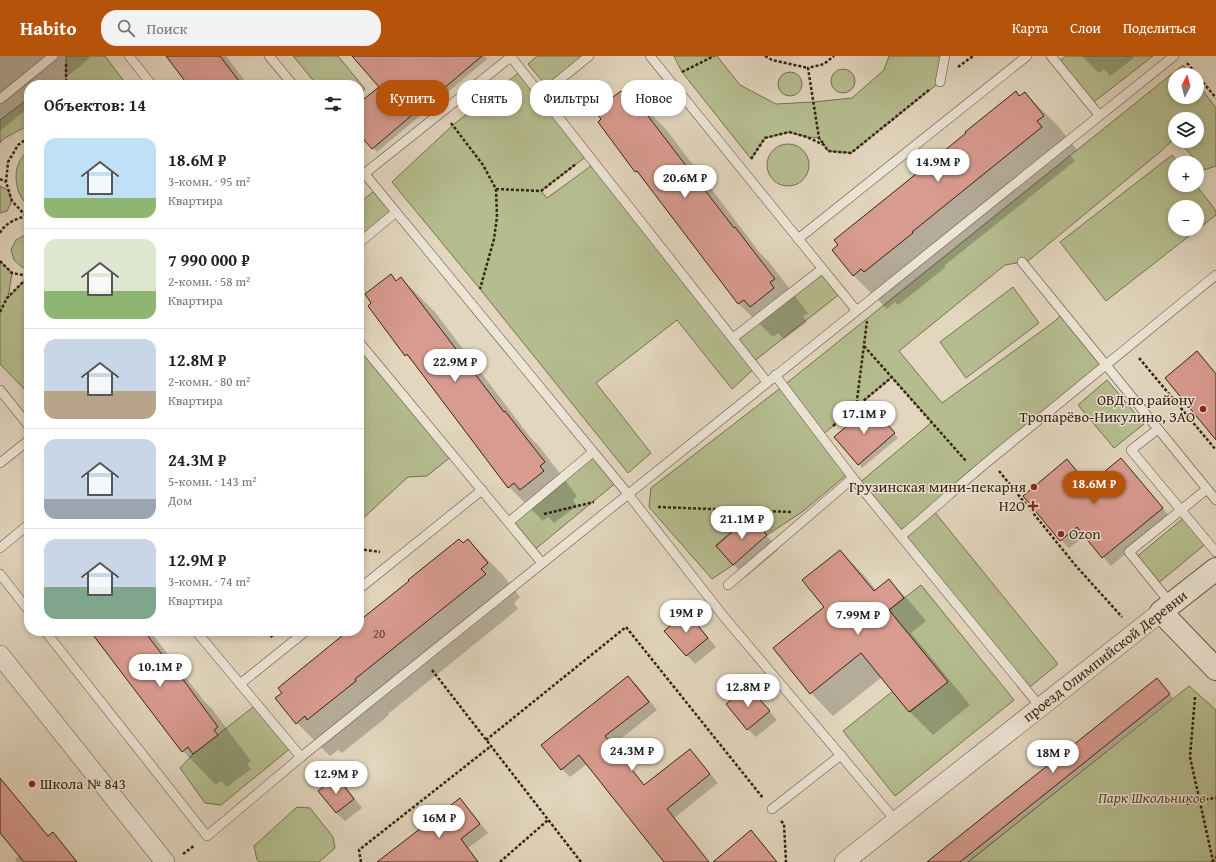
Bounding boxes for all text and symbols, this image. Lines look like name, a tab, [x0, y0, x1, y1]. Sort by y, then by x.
search box	[101, 10, 381, 46]
text: Habito	[20, 14, 77, 42]
icon: search	[115, 17, 137, 39]
text: Поиск	[147, 18, 187, 39]
text: Карта	[1012, 18, 1048, 38]
text: Слои	[1070, 18, 1101, 38]
text: Поделиться	[1123, 18, 1196, 38]
north arrow	[1168, 68, 1204, 104]
map controls	[1168, 68, 1204, 236]
chip: Купить	[376, 80, 449, 116]
chip: Снять	[457, 80, 522, 116]
chip: Фильтры	[530, 80, 613, 116]
chip: Новое	[621, 80, 686, 116]
text: Объектов: 14	[44, 92, 146, 117]
icon: filters	[322, 93, 344, 115]
button: layers	[1168, 112, 1204, 148]
text: 18.6M ₽	[168, 147, 226, 172]
pin: 14.9M ₽	[901, 149, 975, 183]
text: 14.9M ₽	[916, 152, 960, 171]
icon: home	[76, 154, 124, 202]
button: +	[1168, 156, 1204, 192]
pin: 20.6M ₽	[648, 165, 722, 199]
text: 20.6M ₽	[663, 168, 707, 187]
text: 3-комн. · 95 m²	[168, 172, 250, 191]
text: Квартира	[168, 191, 223, 210]
button: −	[1168, 200, 1204, 236]
text: 7 990 000 ₽	[168, 247, 250, 272]
icon: home	[76, 255, 124, 303]
text: 2-комн. · 58 m²	[168, 272, 250, 291]
text: Квартира	[168, 291, 223, 310]
text: 12.8M ₽	[168, 347, 226, 372]
pin: 22.9M ₽	[418, 349, 492, 383]
text: 22.9M ₽	[433, 352, 477, 371]
icon: home	[76, 355, 124, 403]
text: 2-комн. · 80 m²	[168, 372, 250, 391]
place label: ОВД по району Тропарёво-Никулино, ЗАО	[1019, 389, 1195, 427]
text: Квартира	[168, 391, 223, 410]
pin: 17.1M ₽	[827, 401, 901, 435]
text: 17.1M ₽	[842, 404, 886, 423]
marker: ОВД по району Тропарёво-Никулино, ЗАО	[1198, 404, 1208, 414]
text: 24.3M ₽	[168, 447, 226, 472]
icon: home	[76, 455, 124, 503]
pin: 18.6M ₽	[1057, 471, 1131, 505]
text: 5-комн. · 143 m²	[168, 472, 257, 491]
text: 18.6M ₽	[1072, 474, 1116, 493]
place label: Грузинская мини-пекарня	[849, 476, 1026, 497]
marker: Грузинская мини-пекарня	[1029, 482, 1039, 492]
text: Дом	[168, 491, 192, 510]
place label: H2O	[999, 495, 1025, 516]
marker: H2O	[1028, 501, 1038, 511]
pin: 21.1M ₽	[705, 506, 779, 540]
text: 21.1M ₽	[720, 509, 764, 528]
place label: Ozon	[1069, 523, 1101, 544]
marker: Ozon	[1056, 529, 1066, 539]
text: 12.9M ₽	[168, 547, 226, 572]
icon: home	[76, 555, 124, 603]
text: 3-комн. · 74 m²	[168, 572, 250, 591]
street label: проезд Олимпийской Деревни	[1018, 585, 1191, 727]
text: Квартира	[168, 591, 223, 610]
pin: 19M ₽	[658, 600, 714, 634]
pin: 7.99M ₽	[821, 602, 895, 636]
text: 19M ₽	[669, 603, 703, 622]
text: 7.99M ₽	[836, 605, 880, 624]
house number: 20	[373, 624, 385, 643]
pin: 10.1M ₽	[123, 654, 197, 688]
text: 10.1M ₽	[138, 657, 182, 676]
pin: 12.8M ₽	[711, 674, 785, 708]
text: 12.8M ₽	[726, 677, 770, 696]
pin: 24.3M ₽	[595, 738, 669, 772]
pin: 18M ₽	[1025, 740, 1081, 774]
text: 24.3M ₽	[610, 741, 654, 760]
text: 18M ₽	[1036, 743, 1070, 762]
pin: 12.9M ₽	[299, 761, 373, 795]
text: 12.9M ₽	[314, 764, 358, 783]
place label: Школа № 843	[40, 773, 126, 794]
marker: Школа № 843	[27, 779, 37, 789]
park label: Парк Школьников	[1098, 787, 1206, 808]
pin: 16M ₽	[411, 805, 467, 839]
text: 16M ₽	[422, 808, 456, 827]

